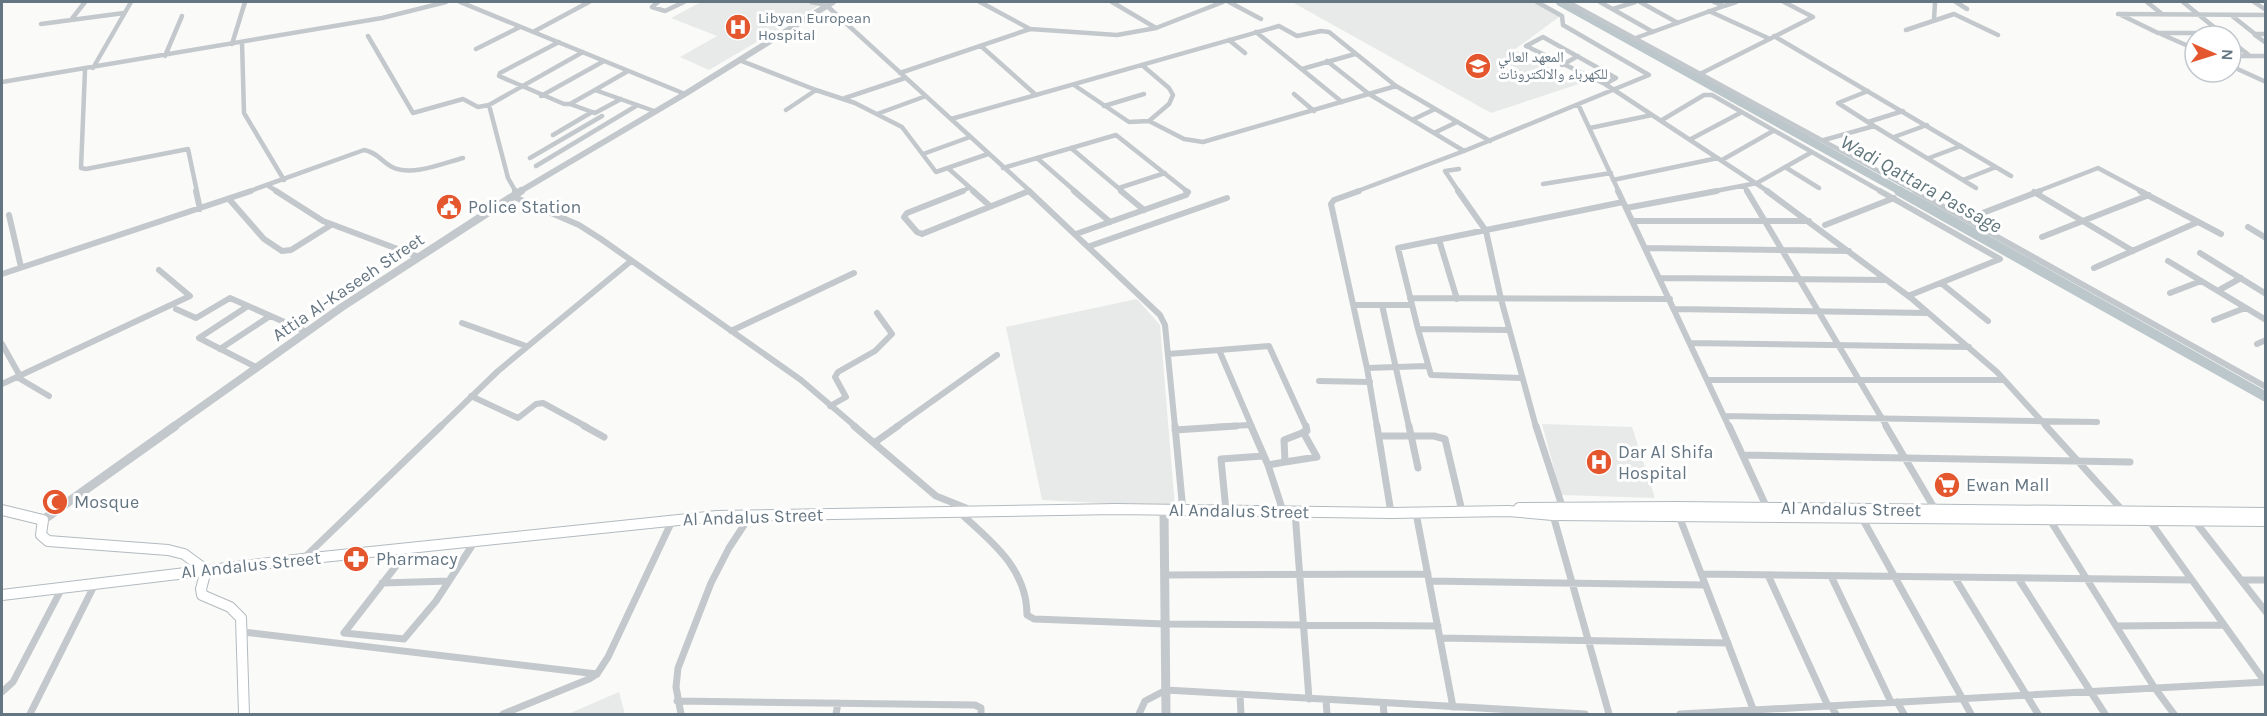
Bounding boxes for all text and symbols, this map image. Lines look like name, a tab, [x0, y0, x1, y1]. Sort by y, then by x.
place label: Libyan European Hospital	[758, 9, 871, 44]
hospital icon: Libyan European Hospital	[723, 12, 753, 42]
north arrow	[2183, 24, 2243, 84]
place label: المعهد العالي للكهرباء والالكترونات	[1498, 48, 1608, 83]
text: N	[2218, 49, 2237, 61]
school or university icon: المعهد العالي للكهرباء والالكترونات	[1463, 51, 1493, 81]
water label: Wadi Qattara Passage	[1836, 130, 2006, 238]
public building icon: Police Station	[434, 192, 464, 222]
place label: Police Station	[468, 196, 581, 218]
street label: Attia Al-Kaseeh Street	[268, 228, 428, 346]
place label: Dar Al Shifa Hospital	[1618, 441, 1713, 484]
hospital icon: Dar Al Shifa Hospital	[1584, 447, 1614, 477]
supermarket icon: Ewan Mall	[1932, 470, 1962, 500]
place label: Ewan Mall	[1966, 474, 2049, 496]
mosque icon: Mosque	[40, 487, 70, 517]
place label: Mosque	[74, 491, 139, 513]
street label: Al Andalus Street	[1781, 497, 1922, 521]
street label: Al Andalus Street	[1169, 499, 1310, 523]
street label: Al Andalus Street	[682, 504, 824, 530]
pharmacy icon: Pharmacy	[341, 544, 371, 574]
street label: Al Andalus Street	[180, 547, 322, 583]
place label: Pharmacy	[376, 548, 458, 570]

